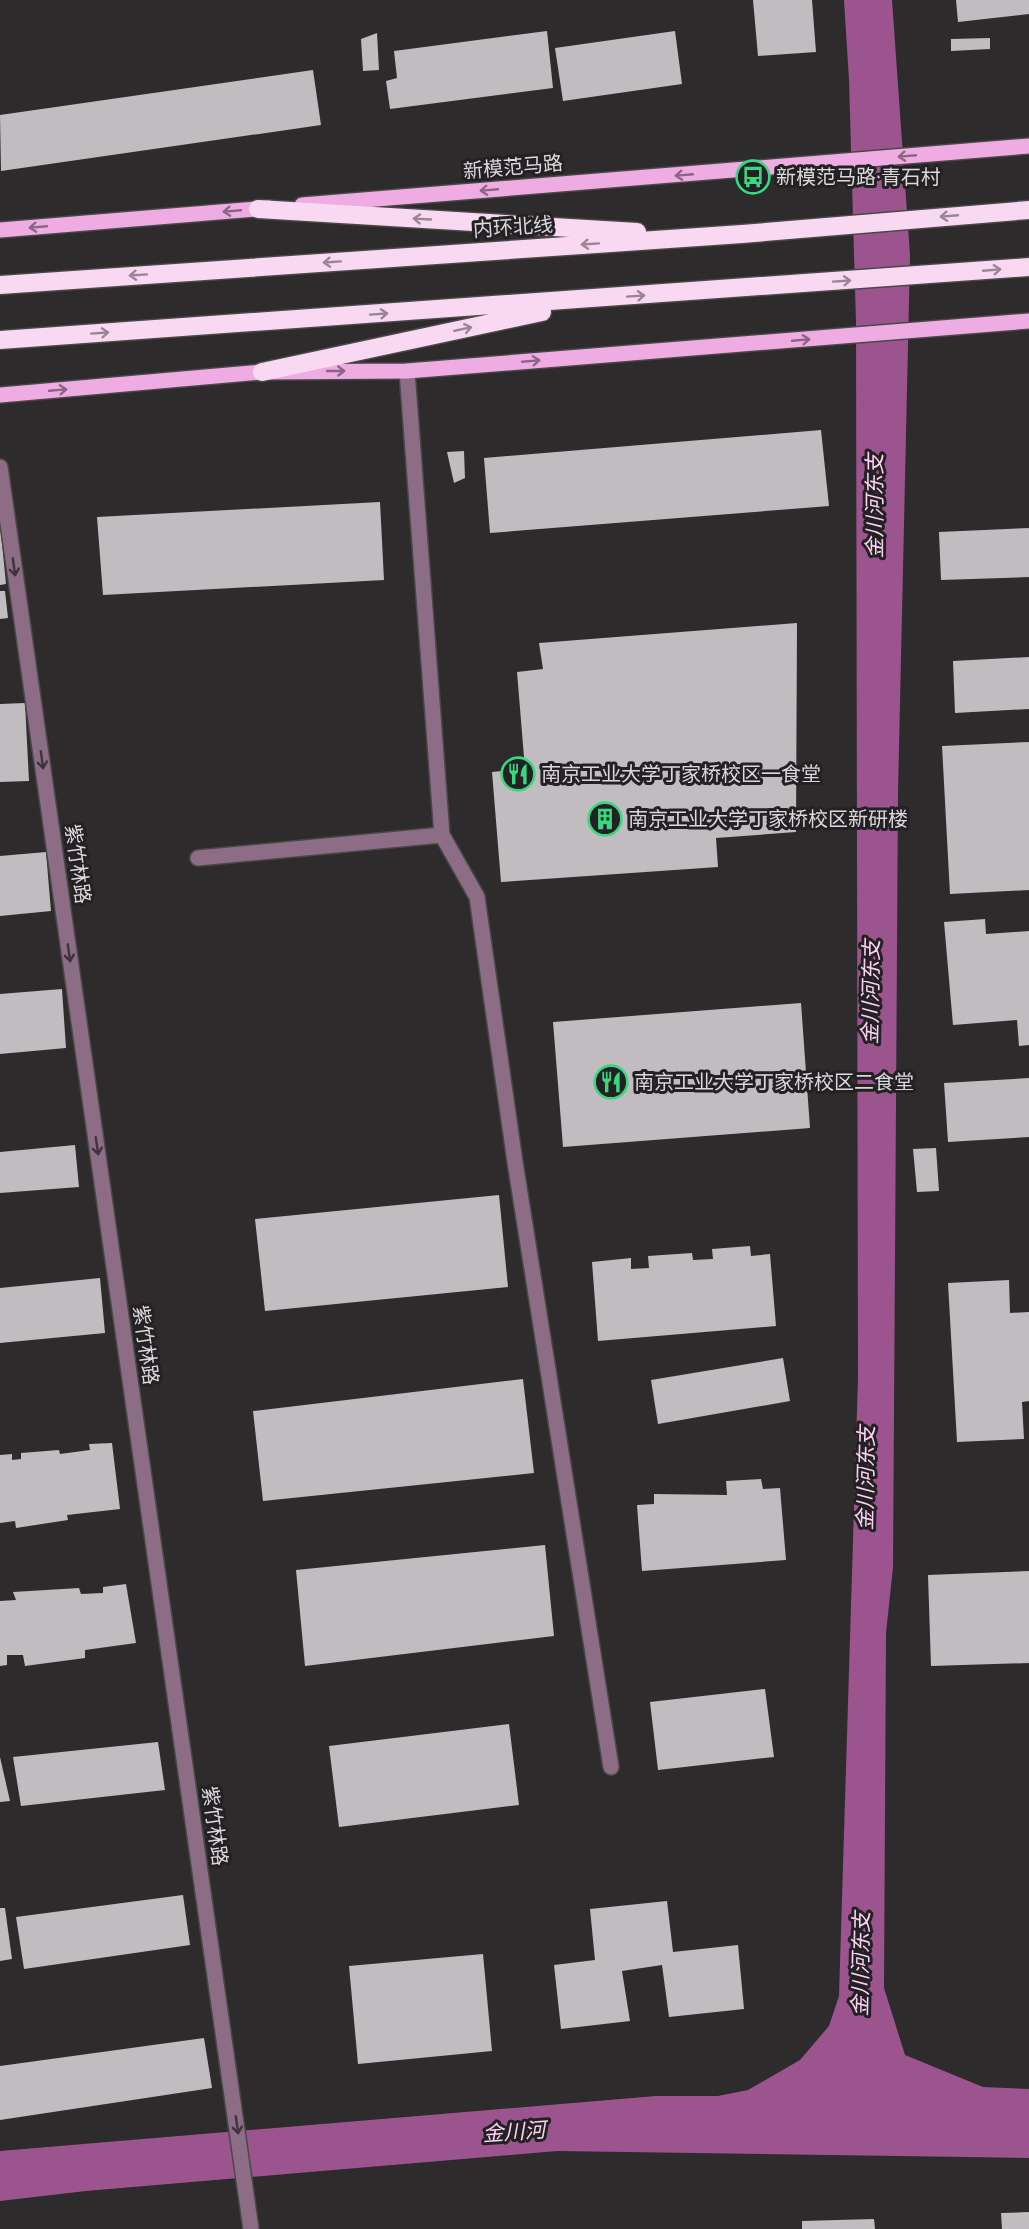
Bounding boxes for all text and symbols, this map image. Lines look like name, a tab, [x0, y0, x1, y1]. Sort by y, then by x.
street label: 新模范马路	[462, 151, 564, 183]
one-way arrow	[897, 151, 917, 162]
bus stop icon: 新模范马路·青石村	[735, 159, 771, 195]
place label: 新模范马路·青石村	[776, 165, 941, 189]
one-way arrow	[674, 170, 694, 181]
one-way arrow	[480, 185, 500, 196]
one-way arrow	[223, 206, 243, 217]
one-way arrow	[939, 211, 959, 222]
street label: 内环北线	[472, 212, 554, 242]
one-way arrow	[412, 213, 432, 224]
one-way arrow	[28, 222, 48, 233]
one-way arrow	[580, 239, 600, 250]
one-way arrow	[323, 257, 343, 268]
one-way arrow	[981, 264, 1001, 275]
one-way arrow	[128, 270, 148, 281]
one-way arrow	[832, 276, 852, 287]
one-way arrow	[625, 290, 645, 301]
one-way arrow	[368, 308, 388, 319]
one-way arrow	[453, 322, 472, 334]
one-way arrow	[90, 327, 110, 338]
one-way arrow	[790, 334, 810, 345]
one-way arrow	[521, 355, 541, 366]
one-way arrow	[326, 365, 346, 377]
one-way arrow	[48, 384, 68, 395]
water label: 金川河东支	[863, 452, 887, 559]
one-way arrow	[9, 556, 20, 576]
one-way arrow	[36, 749, 47, 769]
restaurant icon: 南京工业大学丁家桥校区一食堂	[500, 756, 536, 792]
place label: 南京工业大学丁家桥校区一食堂	[541, 762, 821, 786]
building icon: 南京工业大学丁家桥校区新研楼	[587, 801, 623, 837]
place label: 南京工业大学丁家桥校区新研楼	[628, 807, 908, 831]
street label: 紫竹林路	[61, 823, 95, 905]
water label: 金川河东支	[858, 937, 884, 1045]
one-way arrow	[64, 943, 75, 962]
restaurant icon: 南京工业大学丁家桥校区二食堂	[593, 1064, 629, 1100]
place label: 南京工业大学丁家桥校区二食堂	[634, 1070, 914, 1094]
one-way arrow	[91, 1136, 102, 1155]
street label: 紫竹林路	[129, 1304, 163, 1386]
water label: 金川河东支	[853, 1423, 879, 1531]
street label: 紫竹林路	[198, 1785, 232, 1867]
water label: 金川河东支	[848, 1909, 874, 2017]
one-way arrow	[231, 2115, 242, 2135]
water label: 金川河	[482, 2118, 550, 2146]

